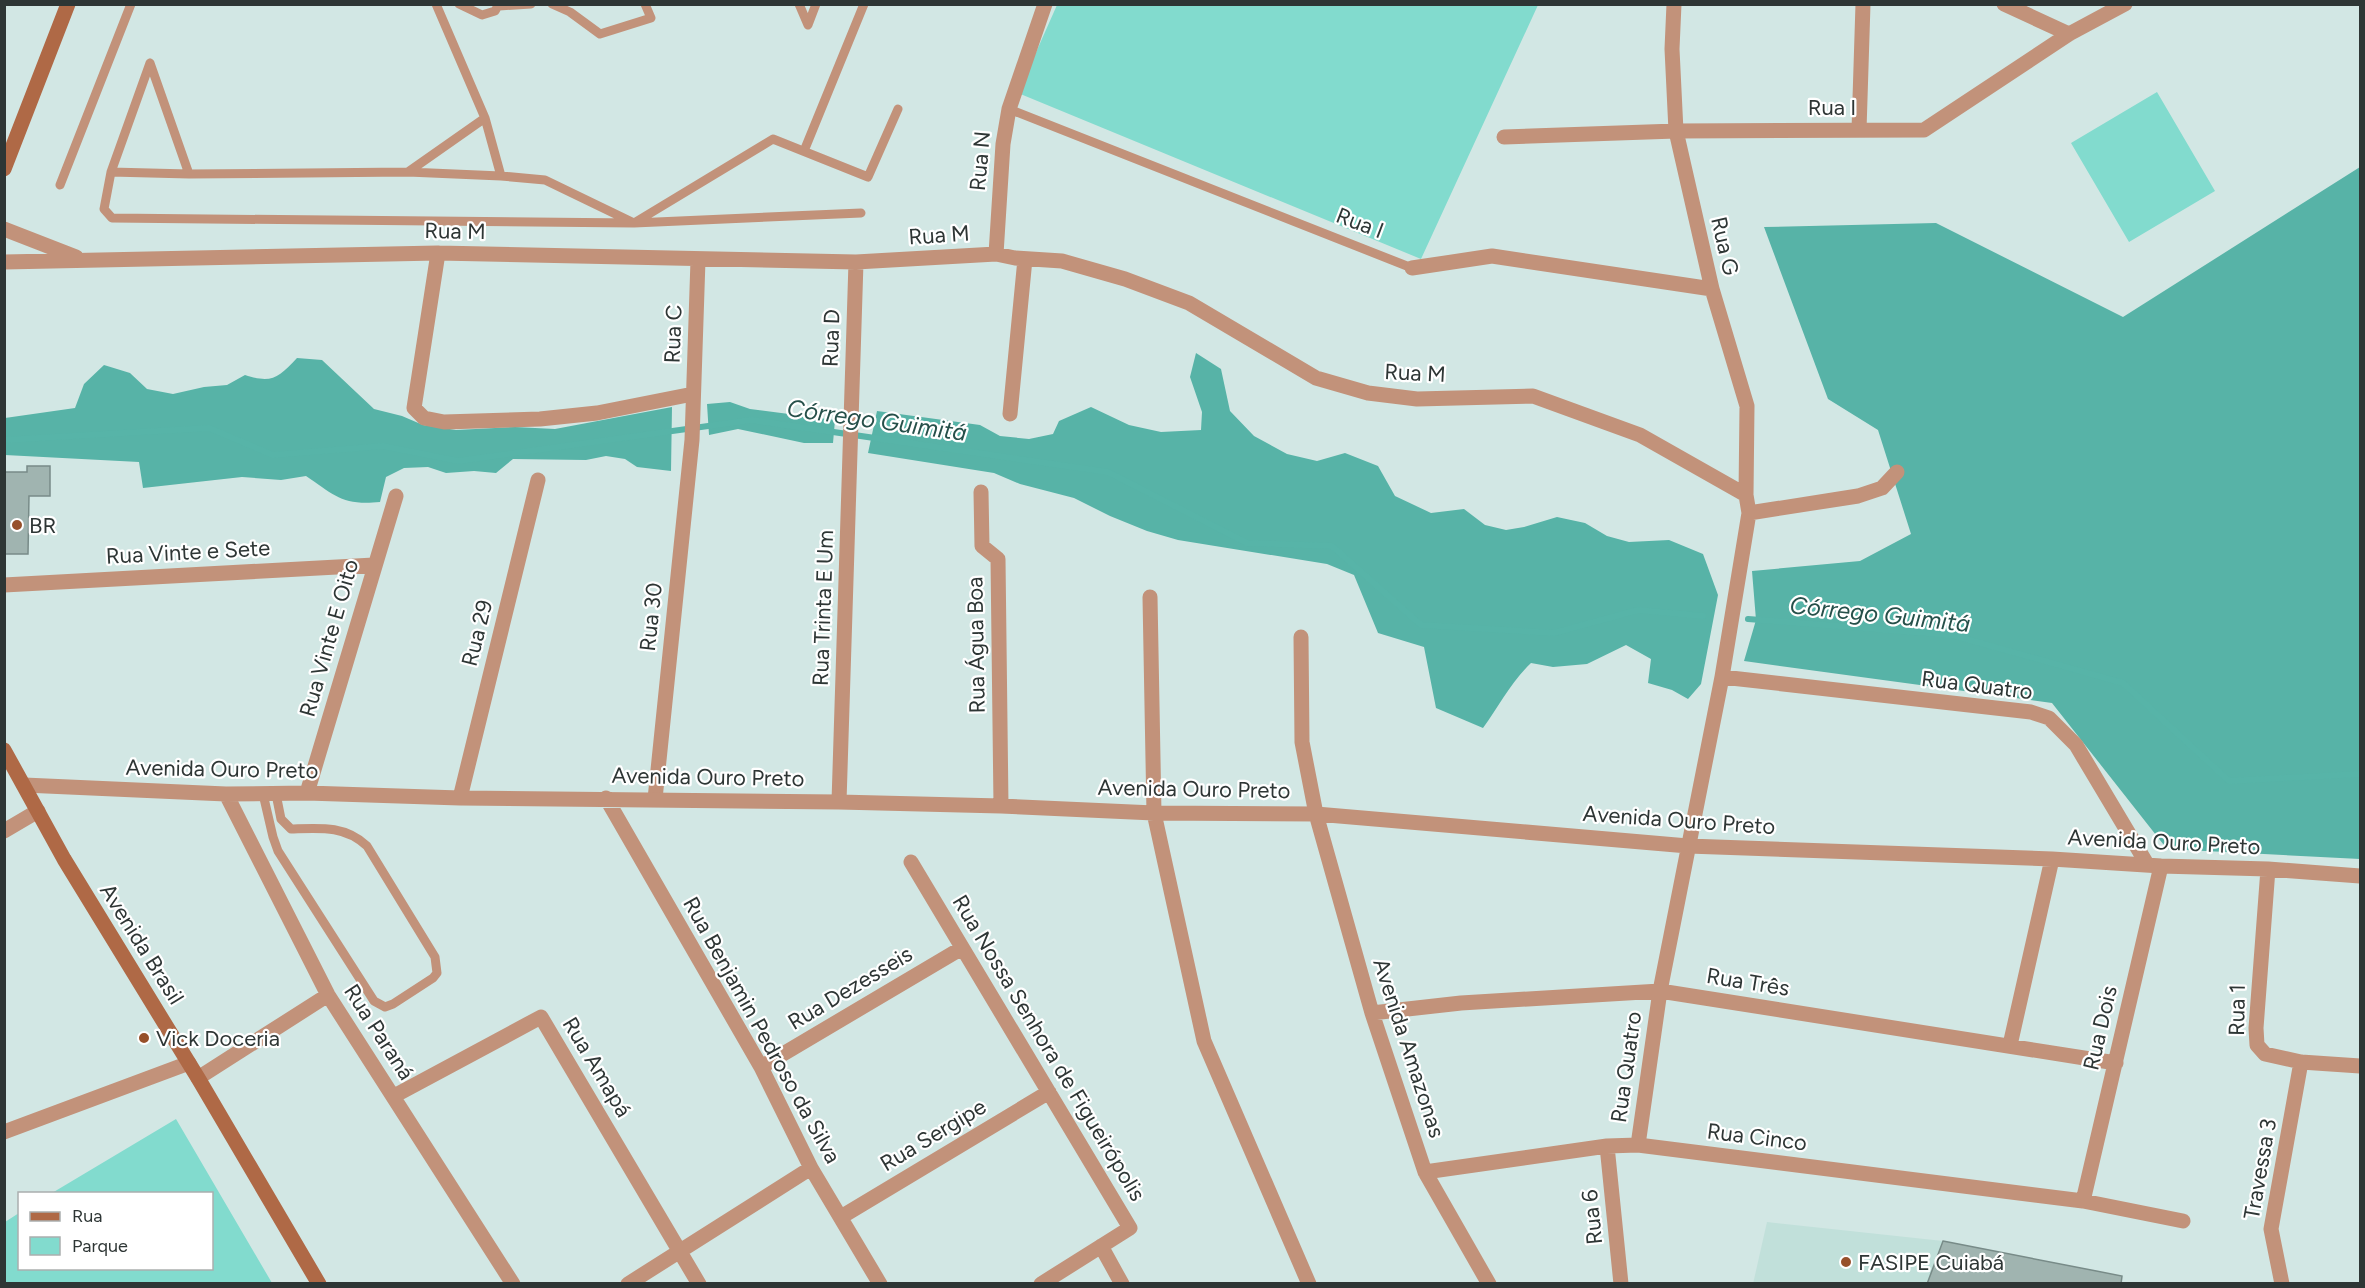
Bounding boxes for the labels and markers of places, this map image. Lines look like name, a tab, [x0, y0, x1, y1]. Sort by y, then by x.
place label: BR	[29, 512, 56, 539]
marker: BR	[10, 518, 24, 532]
place label: Vick Doceria	[156, 1025, 280, 1052]
marker: Vick Doceria	[137, 1031, 151, 1045]
place label: FASIPE Cuiabá	[1858, 1249, 2004, 1276]
marker: FASIPE Cuiabá	[1839, 1255, 1853, 1269]

